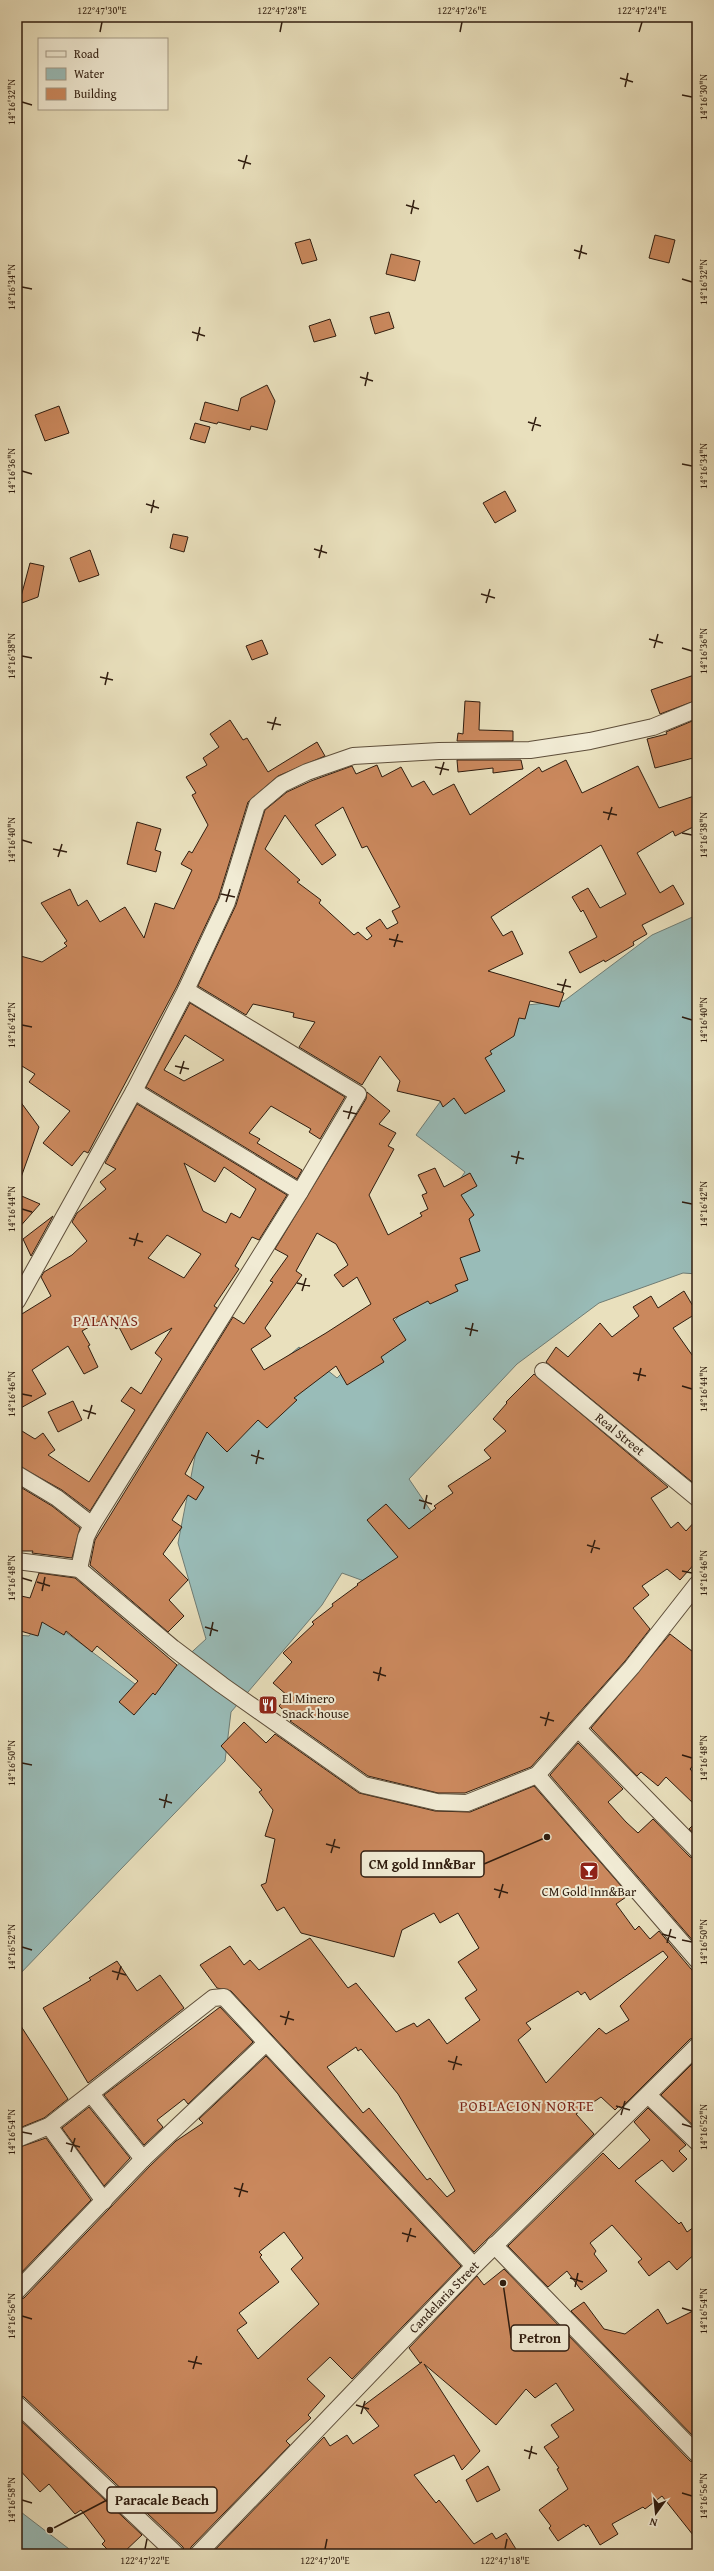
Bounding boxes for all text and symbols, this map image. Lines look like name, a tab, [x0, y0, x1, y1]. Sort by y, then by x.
text: 122°47'30"E	[77, 3, 127, 18]
text: 122°47'28"E	[257, 3, 307, 18]
text: 122°47'26"E	[437, 3, 487, 18]
text: 122°47'24"E	[617, 3, 667, 18]
legend	[38, 38, 168, 110]
text: Road	[74, 45, 100, 62]
text: Water	[74, 65, 104, 82]
text: 14°16'30"N	[696, 74, 711, 120]
text: 14°16'32"N	[4, 79, 19, 125]
text: Building	[74, 85, 117, 102]
text: 14°16'32"N	[696, 259, 711, 305]
text: 14°16'34"N	[4, 264, 19, 310]
text: 14°16'34"N	[696, 443, 711, 489]
text: 14°16'36"N	[4, 448, 19, 494]
text: 14°16'36"N	[696, 628, 711, 674]
text: 14°16'38"N	[4, 633, 19, 679]
text: 14°16'38"N	[696, 812, 711, 858]
text: 14°16'40"N	[4, 817, 19, 863]
text: 14°16'40"N	[696, 997, 711, 1043]
text: 14°16'42"N	[4, 1002, 19, 1048]
text: 14°16'42"N	[696, 1181, 711, 1227]
text: 14°16'44"N	[4, 1186, 19, 1232]
district label: PALANAS	[73, 1310, 139, 1331]
text: 14°16'44"N	[696, 1366, 711, 1412]
text: 14°16'46"N	[4, 1371, 19, 1417]
street label: Real Street	[591, 1408, 649, 1460]
text: 14°16'46"N	[696, 1550, 711, 1596]
text: 14°16'48"N	[4, 1555, 19, 1601]
place label: El Minero Snack house	[282, 1689, 349, 1723]
restaurant icon: El Minero Snack house	[257, 1694, 279, 1716]
text: 14°16'48"N	[696, 1735, 711, 1781]
text: 14°16'50"N	[4, 1740, 19, 1786]
callout: CM gold Inn&Bar	[361, 1851, 484, 1877]
text: CM gold Inn&Bar	[369, 1854, 476, 1874]
bar icon: CM Gold Inn&Bar	[578, 1860, 600, 1882]
place label: CM Gold Inn&Bar	[542, 1882, 637, 1901]
text: 14°16'50"N	[696, 1919, 711, 1965]
text: 14°16'52"N	[4, 1924, 19, 1970]
district label: POBLACION NORTE	[459, 2095, 595, 2116]
text: 14°16'52"N	[696, 2104, 711, 2150]
text: 14°16'54"N	[4, 2109, 19, 2155]
street label: Candelaria Street	[404, 2256, 484, 2337]
text: 14°16'54"N	[696, 2288, 711, 2334]
text: 14°16'56"N	[4, 2293, 19, 2339]
callout: Petron	[511, 2325, 569, 2351]
text: Petron	[519, 2328, 562, 2348]
text: 14°16'56"N	[696, 2473, 711, 2519]
text: 14°16'58"N	[4, 2477, 19, 2523]
callout: Paracale Beach	[107, 2487, 217, 2513]
text: Paracale Beach	[115, 2490, 210, 2510]
north arrow	[636, 2493, 676, 2533]
text: N	[647, 2514, 659, 2531]
text: 122°47'22"E	[120, 2553, 170, 2568]
text: 122°47'20"E	[300, 2553, 350, 2568]
text: 122°47'18"E	[480, 2553, 530, 2568]

